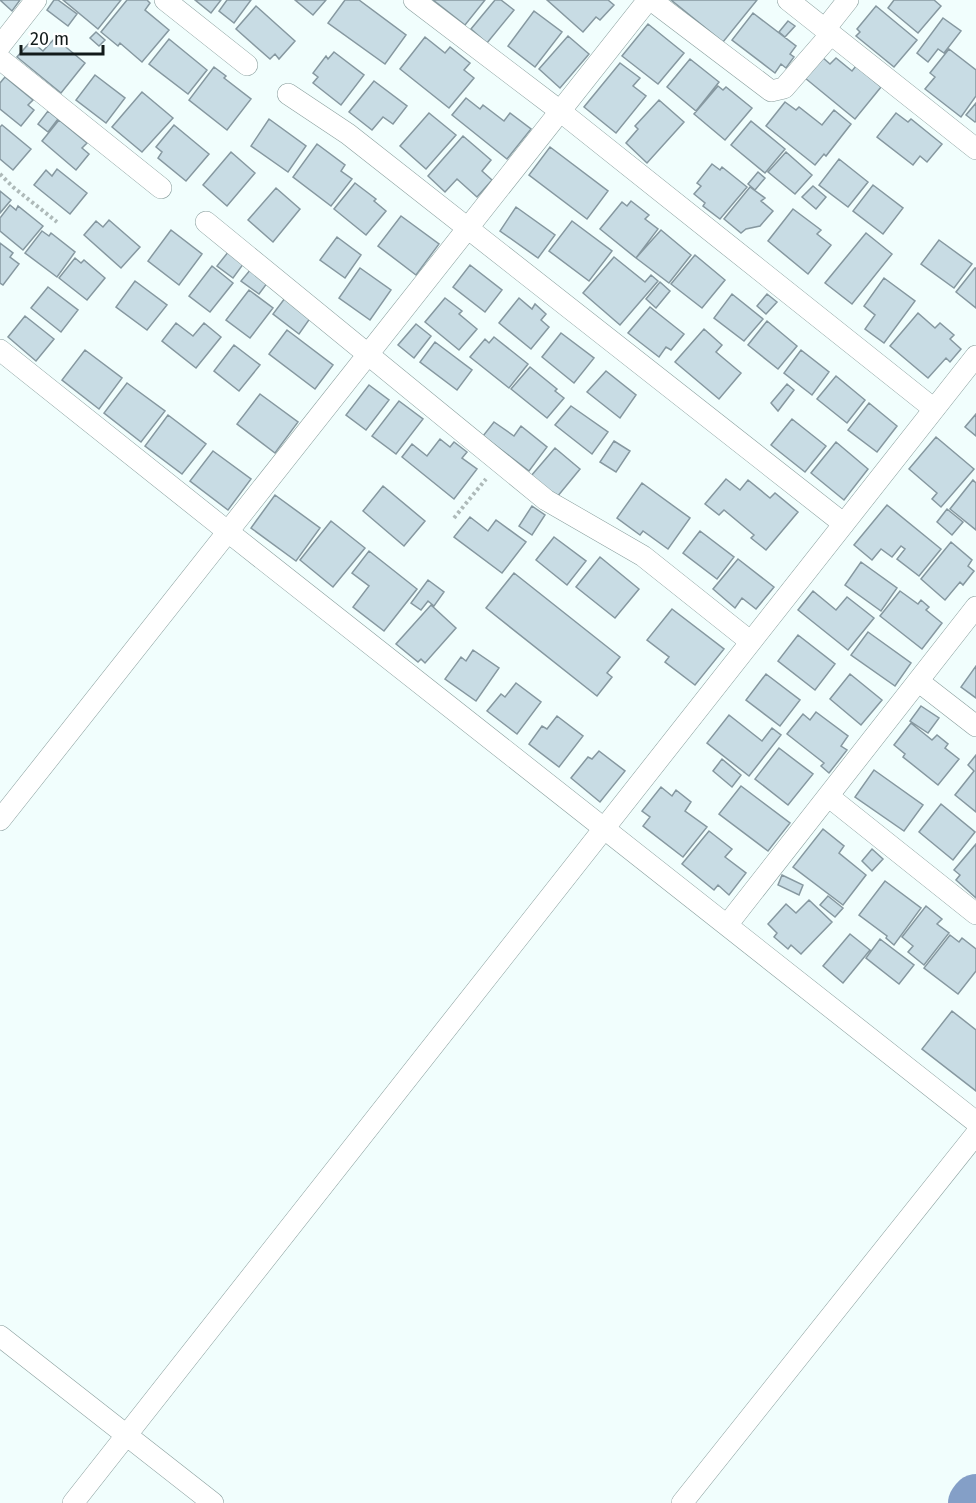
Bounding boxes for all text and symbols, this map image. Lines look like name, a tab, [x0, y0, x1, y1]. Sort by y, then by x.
scale bar	[21, 18, 104, 56]
text: 20 m	[30, 28, 69, 50]

